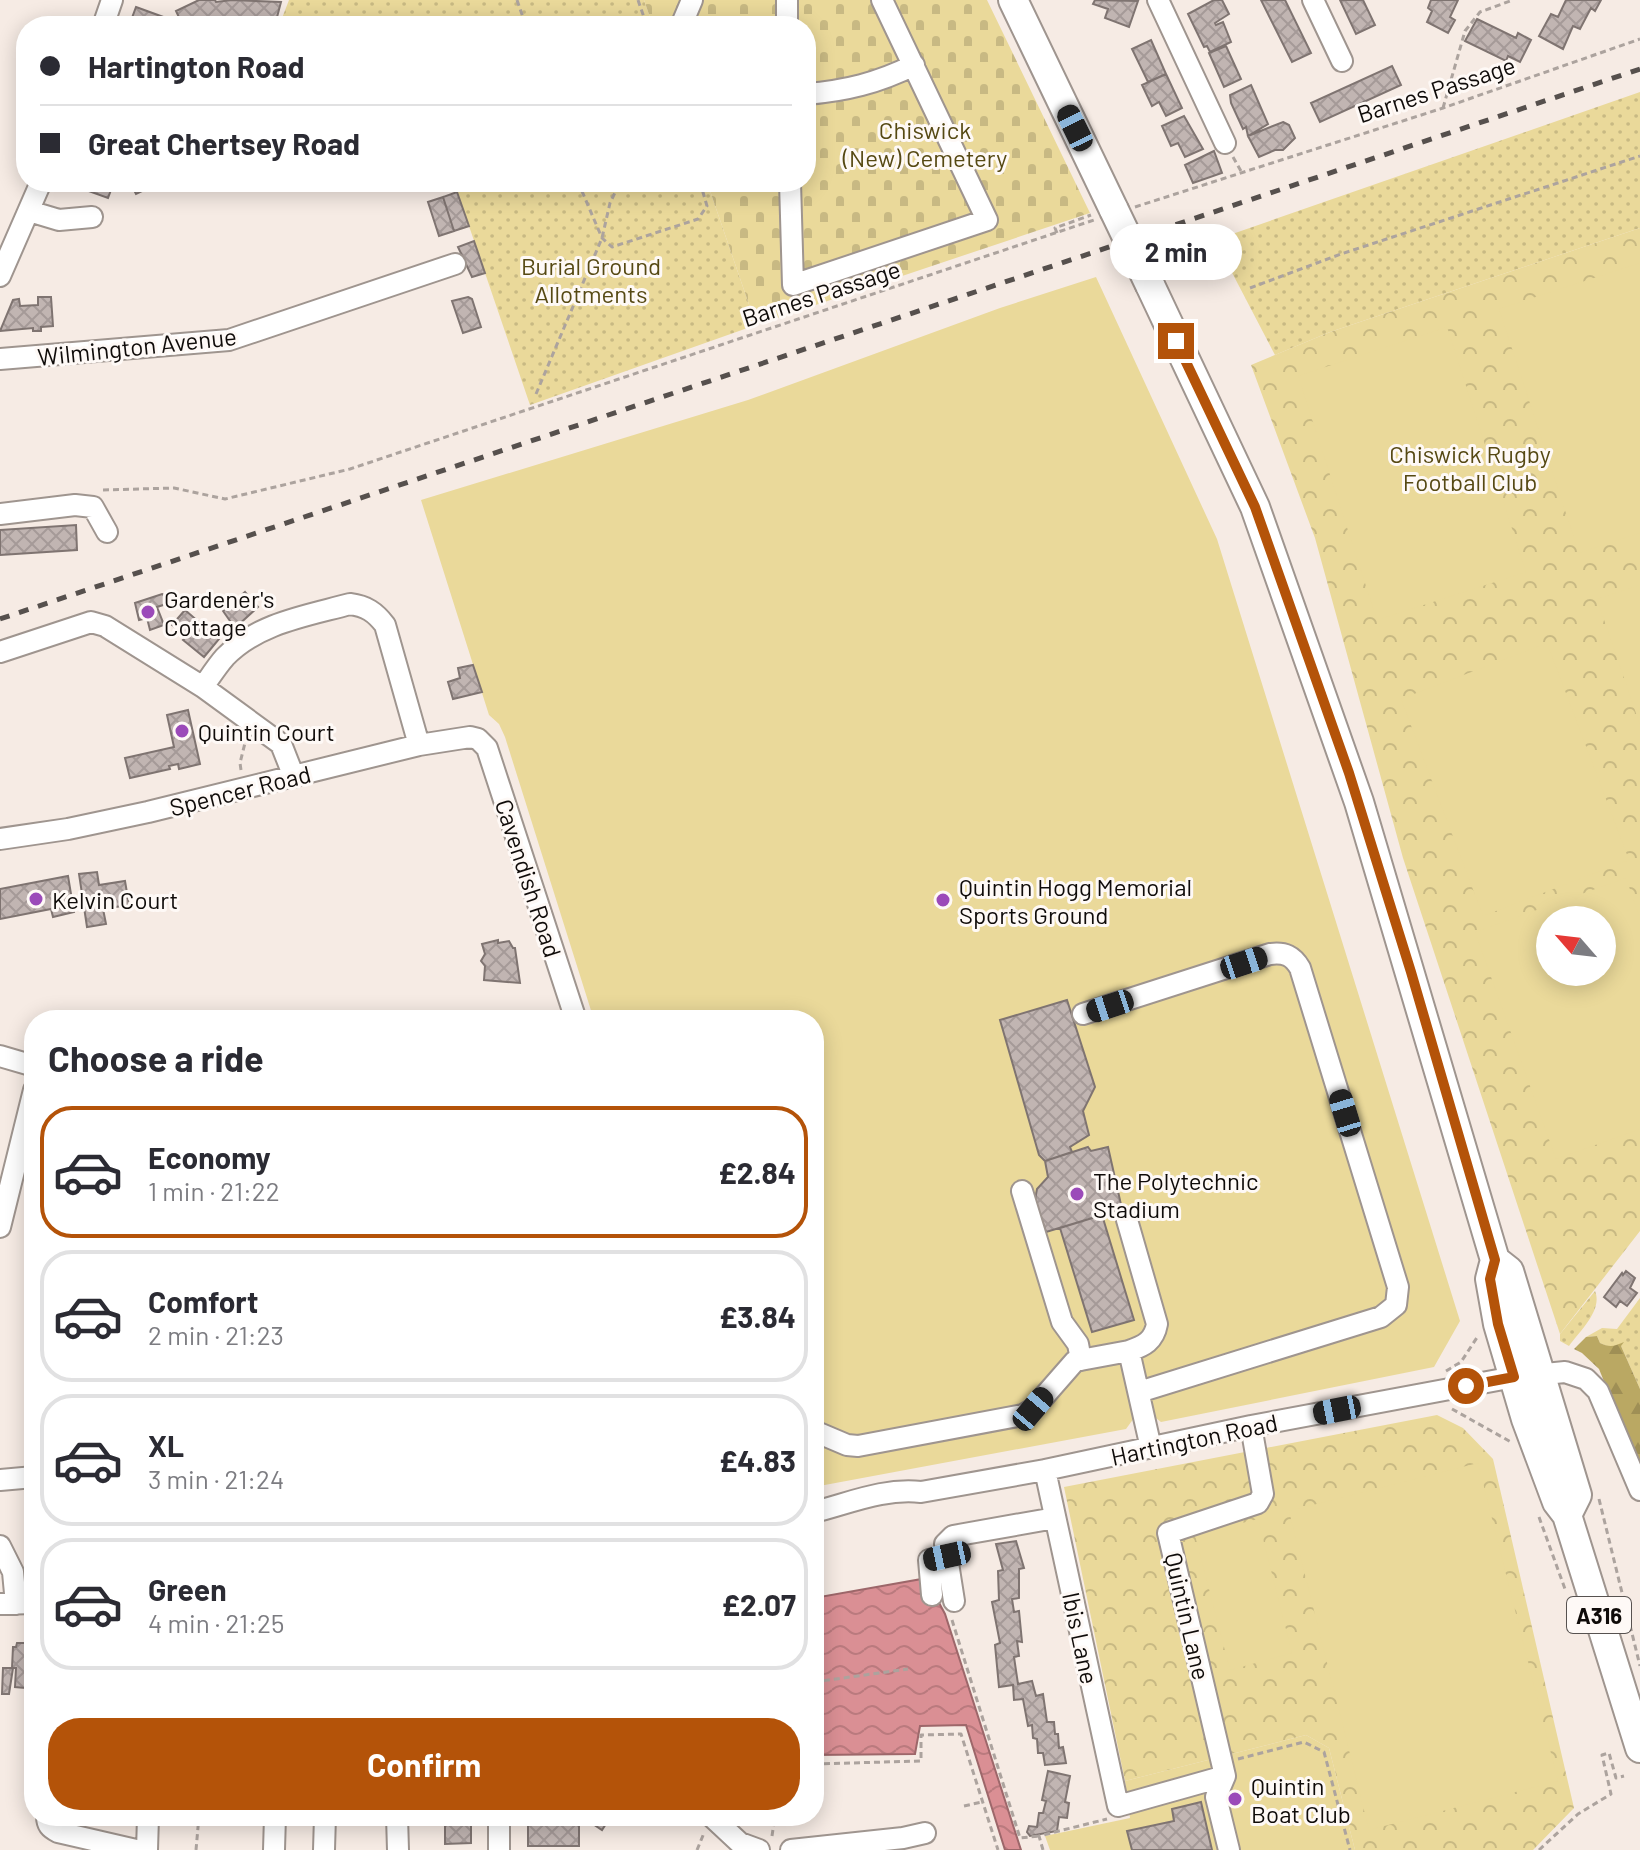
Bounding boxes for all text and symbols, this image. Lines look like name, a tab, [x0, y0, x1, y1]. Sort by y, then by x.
text: Hartington Road	[88, 48, 305, 84]
street label: Barnes Passage	[1353, 50, 1519, 128]
car	[1054, 101, 1096, 155]
park label: Chiswick (New) Cemetery	[842, 115, 1007, 172]
text: Great Chertsey Road	[88, 125, 360, 161]
callout: 2 min	[1110, 225, 1242, 281]
text: 2 min	[1145, 236, 1207, 267]
park label: Burial Ground Allotments	[521, 251, 661, 308]
street label: Barnes Passage	[738, 254, 904, 332]
street label: Wilmington Avenue	[36, 321, 238, 371]
route end	[1158, 323, 1194, 359]
park label: Chiswick Rugby Football Club	[1389, 439, 1551, 496]
place label: Gardener's Cottage	[164, 584, 274, 641]
marker: Gardener's Cottage	[139, 603, 157, 621]
place label: Quintin Court	[198, 717, 335, 746]
marker: Quintin Court	[173, 722, 191, 740]
street label: Spencer Road	[166, 758, 314, 822]
street label: Cavendish Road	[490, 795, 568, 961]
place label: Quintin Hogg Memorial Sports Ground	[959, 872, 1192, 929]
place label: Kelvin Court	[52, 885, 178, 914]
marker: Kelvin Court	[27, 890, 45, 908]
marker: Quintin Hogg Memorial Sports Ground	[934, 891, 952, 909]
north arrow	[1536, 906, 1616, 986]
map controls	[1536, 906, 1616, 986]
car	[1217, 944, 1271, 982]
car	[1083, 987, 1137, 1025]
text: Choose a ride	[48, 1036, 264, 1079]
car	[1327, 1087, 1363, 1139]
icon: car	[52, 1136, 124, 1208]
text: Economy	[148, 1139, 271, 1175]
text: £2.84	[718, 1154, 796, 1190]
place label: The Polytechnic Stadium	[1093, 1166, 1259, 1223]
text: 1 min · 21:22	[148, 1175, 280, 1206]
marker: The Polytechnic Stadium	[1068, 1185, 1086, 1203]
icon: car	[52, 1280, 124, 1352]
text: Comfort	[148, 1283, 258, 1319]
text: £3.84	[719, 1298, 796, 1334]
text: 2 min · 21:23	[148, 1319, 284, 1350]
route start	[1448, 1368, 1484, 1404]
car	[1008, 1383, 1058, 1435]
car	[1311, 1394, 1363, 1426]
street label: Hartington Road	[1108, 1407, 1280, 1471]
icon: car	[52, 1424, 124, 1496]
text: XL	[148, 1427, 184, 1463]
text: £4.83	[719, 1442, 796, 1478]
text: 3 min · 21:24	[148, 1463, 284, 1494]
car	[921, 1539, 973, 1573]
street label: Quintin Lane	[1159, 1550, 1217, 1682]
icon: car	[52, 1568, 124, 1640]
text: Green	[148, 1571, 227, 1607]
text: £2.07	[722, 1586, 796, 1622]
street label: Ibis Lane	[1057, 1589, 1105, 1687]
road number: A316	[1567, 1597, 1631, 1633]
text: 4 min · 21:25	[148, 1607, 284, 1638]
button: Confirm	[48, 1718, 800, 1810]
place label: Quintin Boat Club	[1251, 1771, 1351, 1828]
marker: Quintin Boat Club	[1226, 1790, 1244, 1808]

